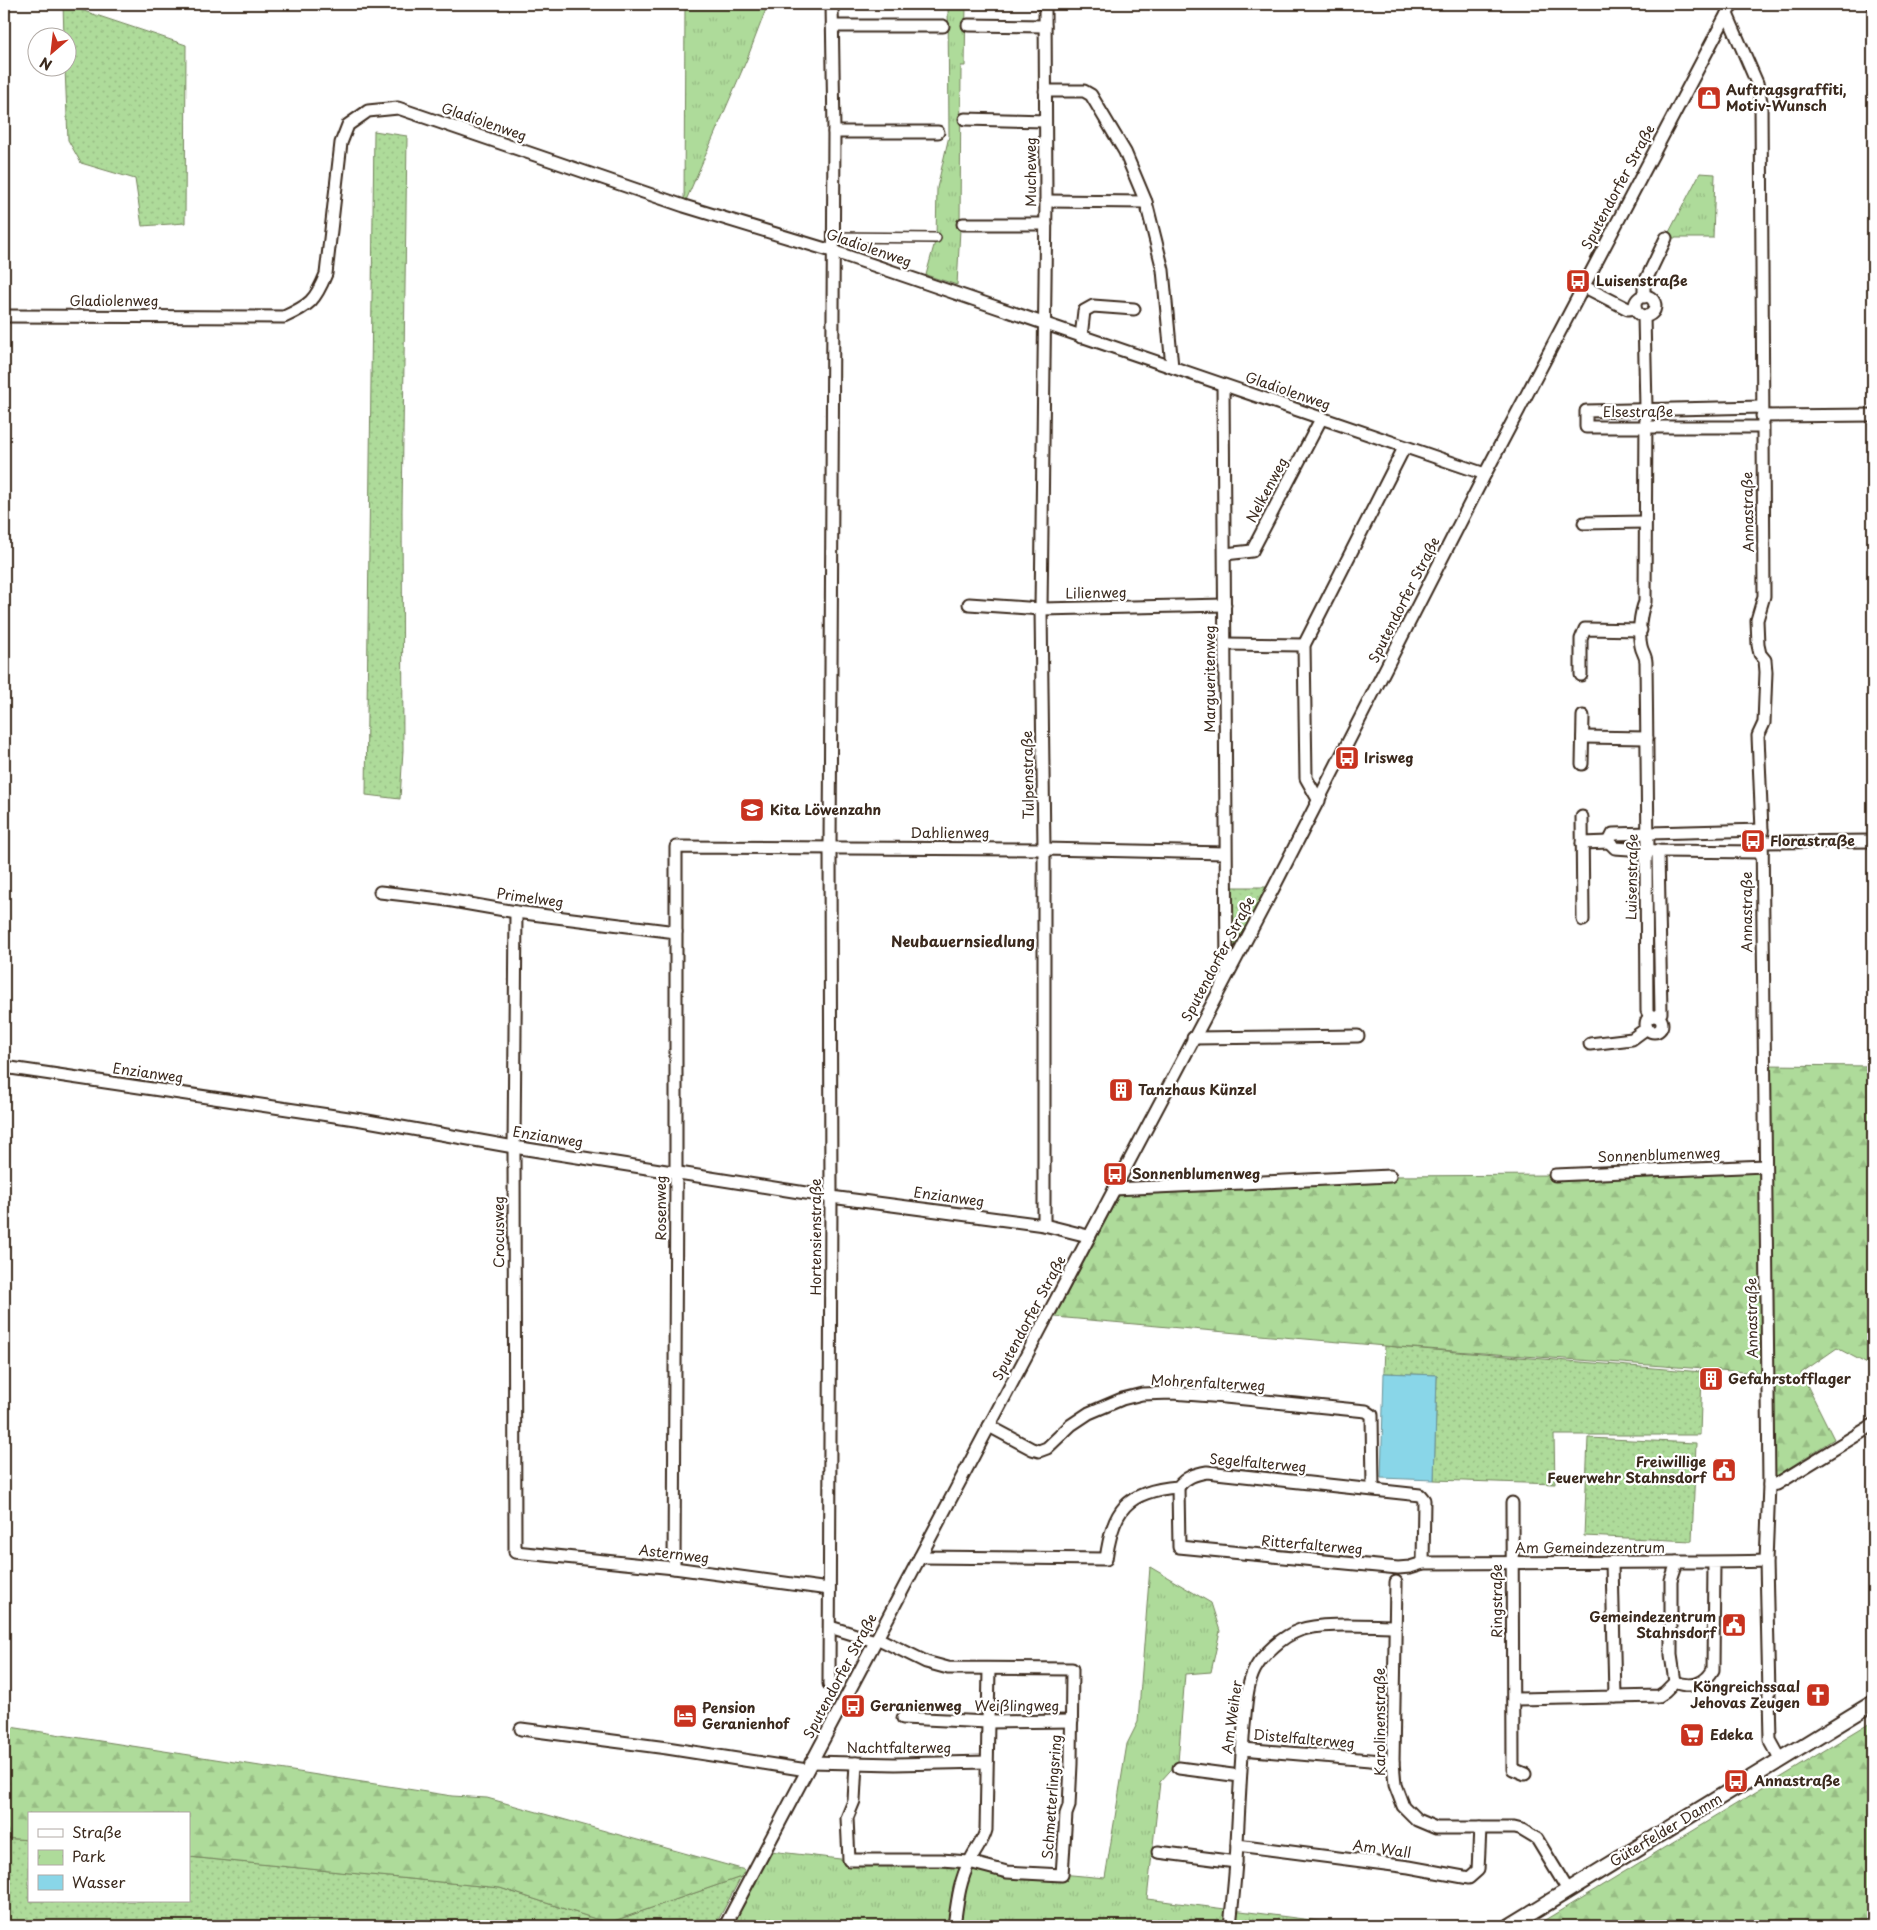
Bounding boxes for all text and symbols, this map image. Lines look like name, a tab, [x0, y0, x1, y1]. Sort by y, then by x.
north arrow	[28, 28, 78, 78]
text: N	[36, 52, 55, 76]
place label: Auftragsgraffiti, Motiv-Wunsch	[1726, 79, 1847, 116]
shop icon: Auftragsgraffiti, Motiv-Wunsch	[1696, 85, 1722, 111]
street label: Gladiolenweg	[439, 97, 530, 146]
street label: Sputendorfer Straße	[1576, 120, 1659, 253]
street label: Mucheweg	[1020, 137, 1041, 207]
street label: Gladiolenweg	[824, 223, 915, 272]
bus stop icon: Luisenstraße	[1565, 268, 1591, 294]
place label: Luisenstraße	[1596, 270, 1688, 291]
street label: Gladiolenweg	[69, 290, 159, 311]
street label: Gladiolenweg	[1243, 366, 1334, 415]
street label: Elsestraße	[1603, 401, 1673, 422]
street label: Nelkenweg	[1241, 453, 1293, 526]
street label: Annastraße	[1736, 471, 1759, 553]
street label: Sputendorfer Straße	[1363, 533, 1444, 666]
street label: Lilienweg	[1065, 581, 1127, 604]
street label: Margueritenweg	[1199, 625, 1220, 733]
street label: Tulpenstraße	[1016, 730, 1039, 820]
bus stop icon: Irisweg	[1334, 745, 1360, 771]
place label: Irisweg	[1364, 747, 1414, 768]
school or university icon: Kita Löwenzahn	[739, 797, 765, 823]
place label: Kita Löwenzahn	[770, 799, 881, 820]
street label: Dahlienweg	[910, 822, 990, 843]
bus stop icon: Florastraße	[1740, 828, 1766, 854]
place label: Florastraße	[1770, 830, 1855, 851]
street label: Luisenstraße	[1620, 834, 1643, 920]
street label: Annastraße	[1736, 872, 1757, 952]
street label: Primelweg	[495, 882, 565, 913]
street label: Sputendorfer Straße	[1176, 892, 1259, 1025]
district label: Neubauernsiedlung	[891, 929, 1035, 952]
street label: Enzianweg	[111, 1057, 185, 1088]
building icon: Tanzhaus Künzel	[1108, 1077, 1134, 1103]
place label: Tanzhaus Künzel	[1138, 1079, 1257, 1100]
street label: Enzianweg	[511, 1121, 585, 1152]
street label: Sonnenblumenweg	[1597, 1142, 1721, 1167]
bus stop icon: Sonnenblumenweg	[1102, 1161, 1128, 1187]
place label: Sonnenblumenweg	[1132, 1163, 1261, 1184]
street label: Rosenweg	[650, 1175, 671, 1241]
street label: Hortensienstraße	[805, 1178, 826, 1296]
street label: Enzianweg	[912, 1181, 986, 1212]
street label: Crocusweg	[488, 1196, 509, 1268]
street label: Sputendorfer Straße	[987, 1251, 1070, 1384]
street label: Annastraße	[1740, 1277, 1763, 1359]
building icon: Gefahrstofflager	[1698, 1366, 1724, 1392]
place label: Gefahrstofflager	[1728, 1368, 1852, 1389]
street label: Mohrenfalterweg	[1150, 1369, 1266, 1396]
street label: Segelfalterweg	[1209, 1448, 1308, 1477]
place label: Freiwillige Feuerwehr Stahnsdorf	[1547, 1451, 1708, 1488]
public building icon: Freiwillige Feuerwehr Stahnsdorf	[1711, 1457, 1737, 1483]
street label: Ritterfalterweg	[1260, 1530, 1364, 1559]
street label: Am Gemeindezentrum	[1515, 1537, 1665, 1558]
street label: Asternweg	[638, 1539, 710, 1568]
street label: Ringstraße	[1486, 1564, 1507, 1638]
place label: Gemeindezentrum Stahnsdorf	[1589, 1606, 1718, 1643]
street label: Sputendorfer Straße	[798, 1609, 881, 1742]
public building icon: Gemeindezentrum Stahnsdorf	[1721, 1612, 1747, 1638]
street label: Karolinenstraße	[1369, 1668, 1390, 1776]
place label: Köngreichssaal Jehovas Zeugen	[1690, 1676, 1800, 1713]
street label: Am Weiher	[1216, 1678, 1247, 1755]
church icon: Köngreichssaal Jehovas Zeugen	[1805, 1682, 1831, 1708]
bus stop icon: Geranienweg	[840, 1693, 866, 1719]
place label: Geranienweg	[870, 1695, 962, 1716]
street label: Weißlingweg	[975, 1695, 1059, 1716]
place label: Pension Geranienhof	[702, 1697, 791, 1734]
hotel icon: Pension Geranienhof	[672, 1703, 698, 1729]
supermarket icon: Edeka	[1679, 1722, 1705, 1748]
street label: Distelfalterweg	[1252, 1724, 1356, 1753]
place label: Edeka	[1710, 1724, 1754, 1745]
street label: Schmetterlingsring	[1037, 1734, 1066, 1860]
street label: Nachtfalterweg	[847, 1737, 951, 1758]
bus stop icon: Annastraße	[1723, 1768, 1749, 1794]
place label: Annastraße	[1753, 1770, 1841, 1791]
street label: Güterfelder Damm	[1606, 1788, 1726, 1871]
legend	[28, 1812, 190, 1902]
text: Straße	[72, 1820, 122, 1843]
street label: Am Wall	[1352, 1834, 1413, 1863]
text: Park	[72, 1844, 106, 1867]
text: Wasser	[72, 1870, 125, 1893]

